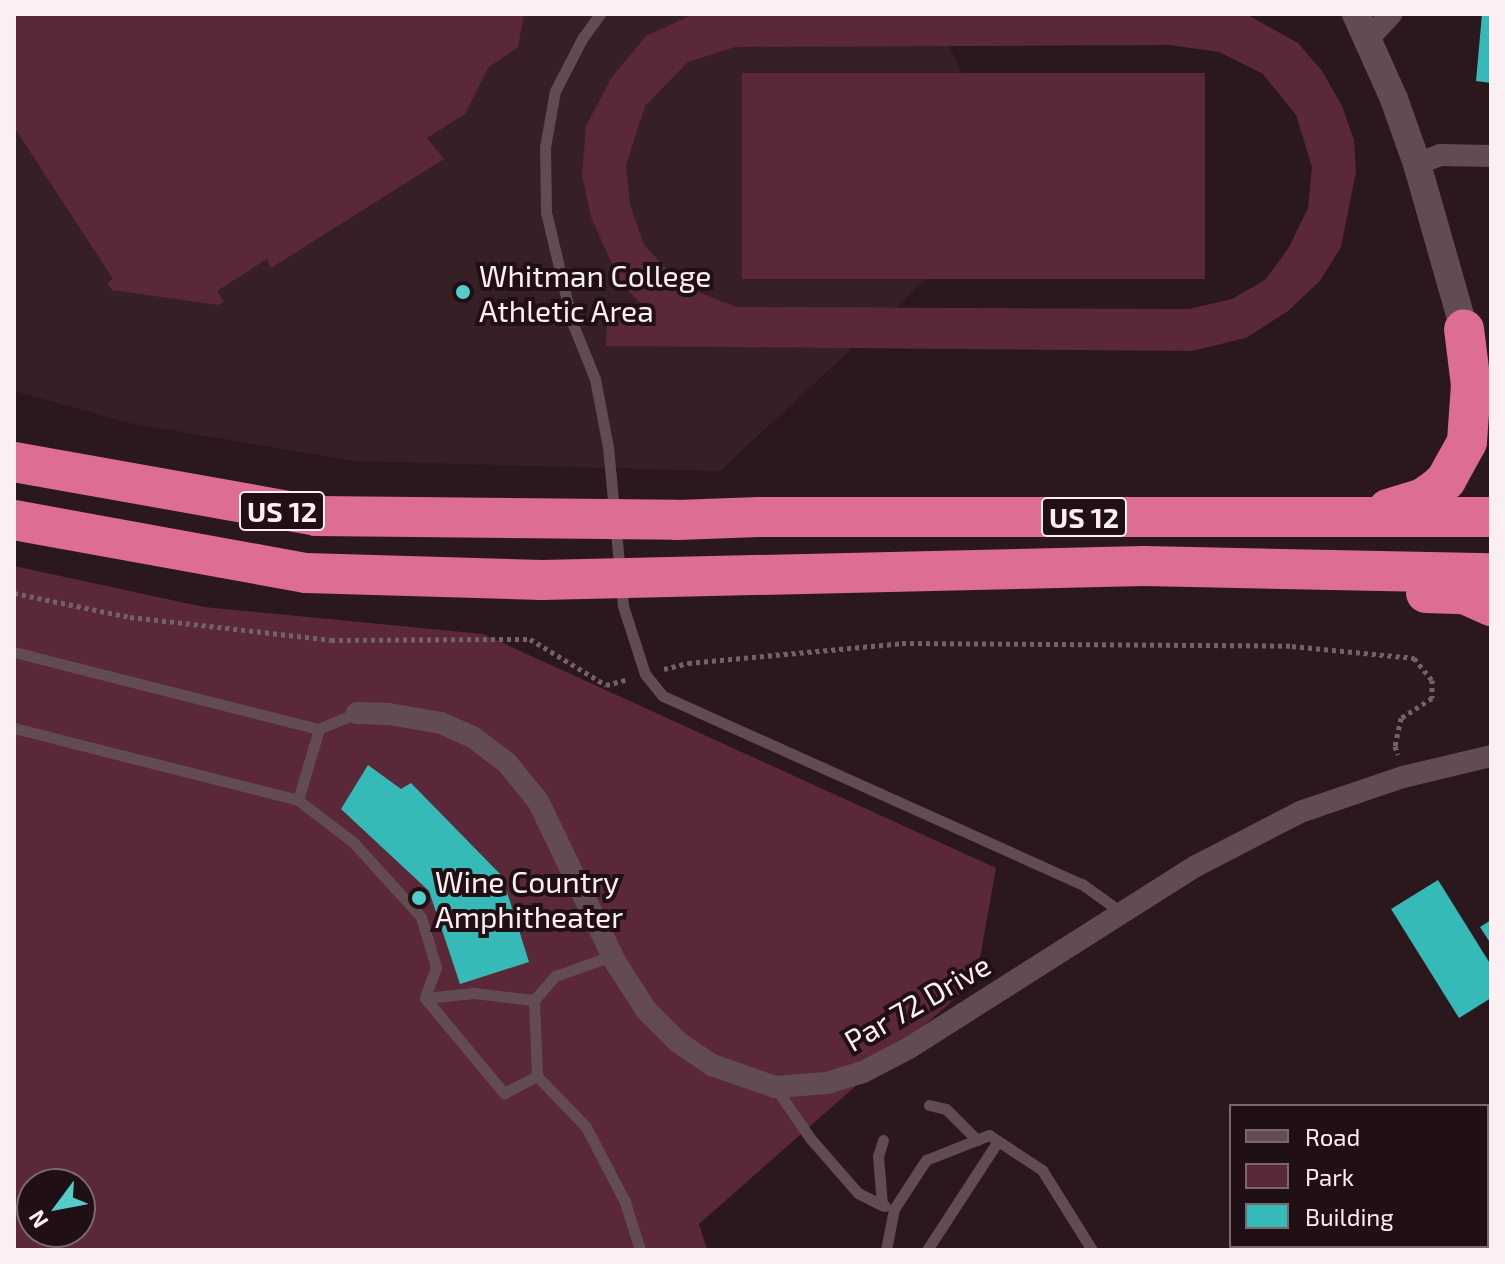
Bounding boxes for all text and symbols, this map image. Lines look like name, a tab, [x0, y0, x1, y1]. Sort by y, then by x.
place label: Whitman College Athletic Area	[479, 257, 711, 328]
marker: Whitman College Athletic Area	[454, 283, 472, 301]
road number: US 12	[238, 487, 326, 535]
road number: US 12	[1040, 493, 1128, 541]
place label: Wine Country Amphitheater	[435, 863, 623, 934]
marker: Wine Country Amphitheater	[410, 889, 428, 907]
street label: Par 72 Drive	[837, 946, 997, 1058]
legend	[1229, 1104, 1489, 1248]
text: Road	[1305, 1122, 1360, 1151]
text: Park	[1305, 1162, 1354, 1191]
north arrow	[16, 1168, 96, 1248]
text: Building	[1305, 1202, 1394, 1231]
text: N	[22, 1206, 53, 1233]

